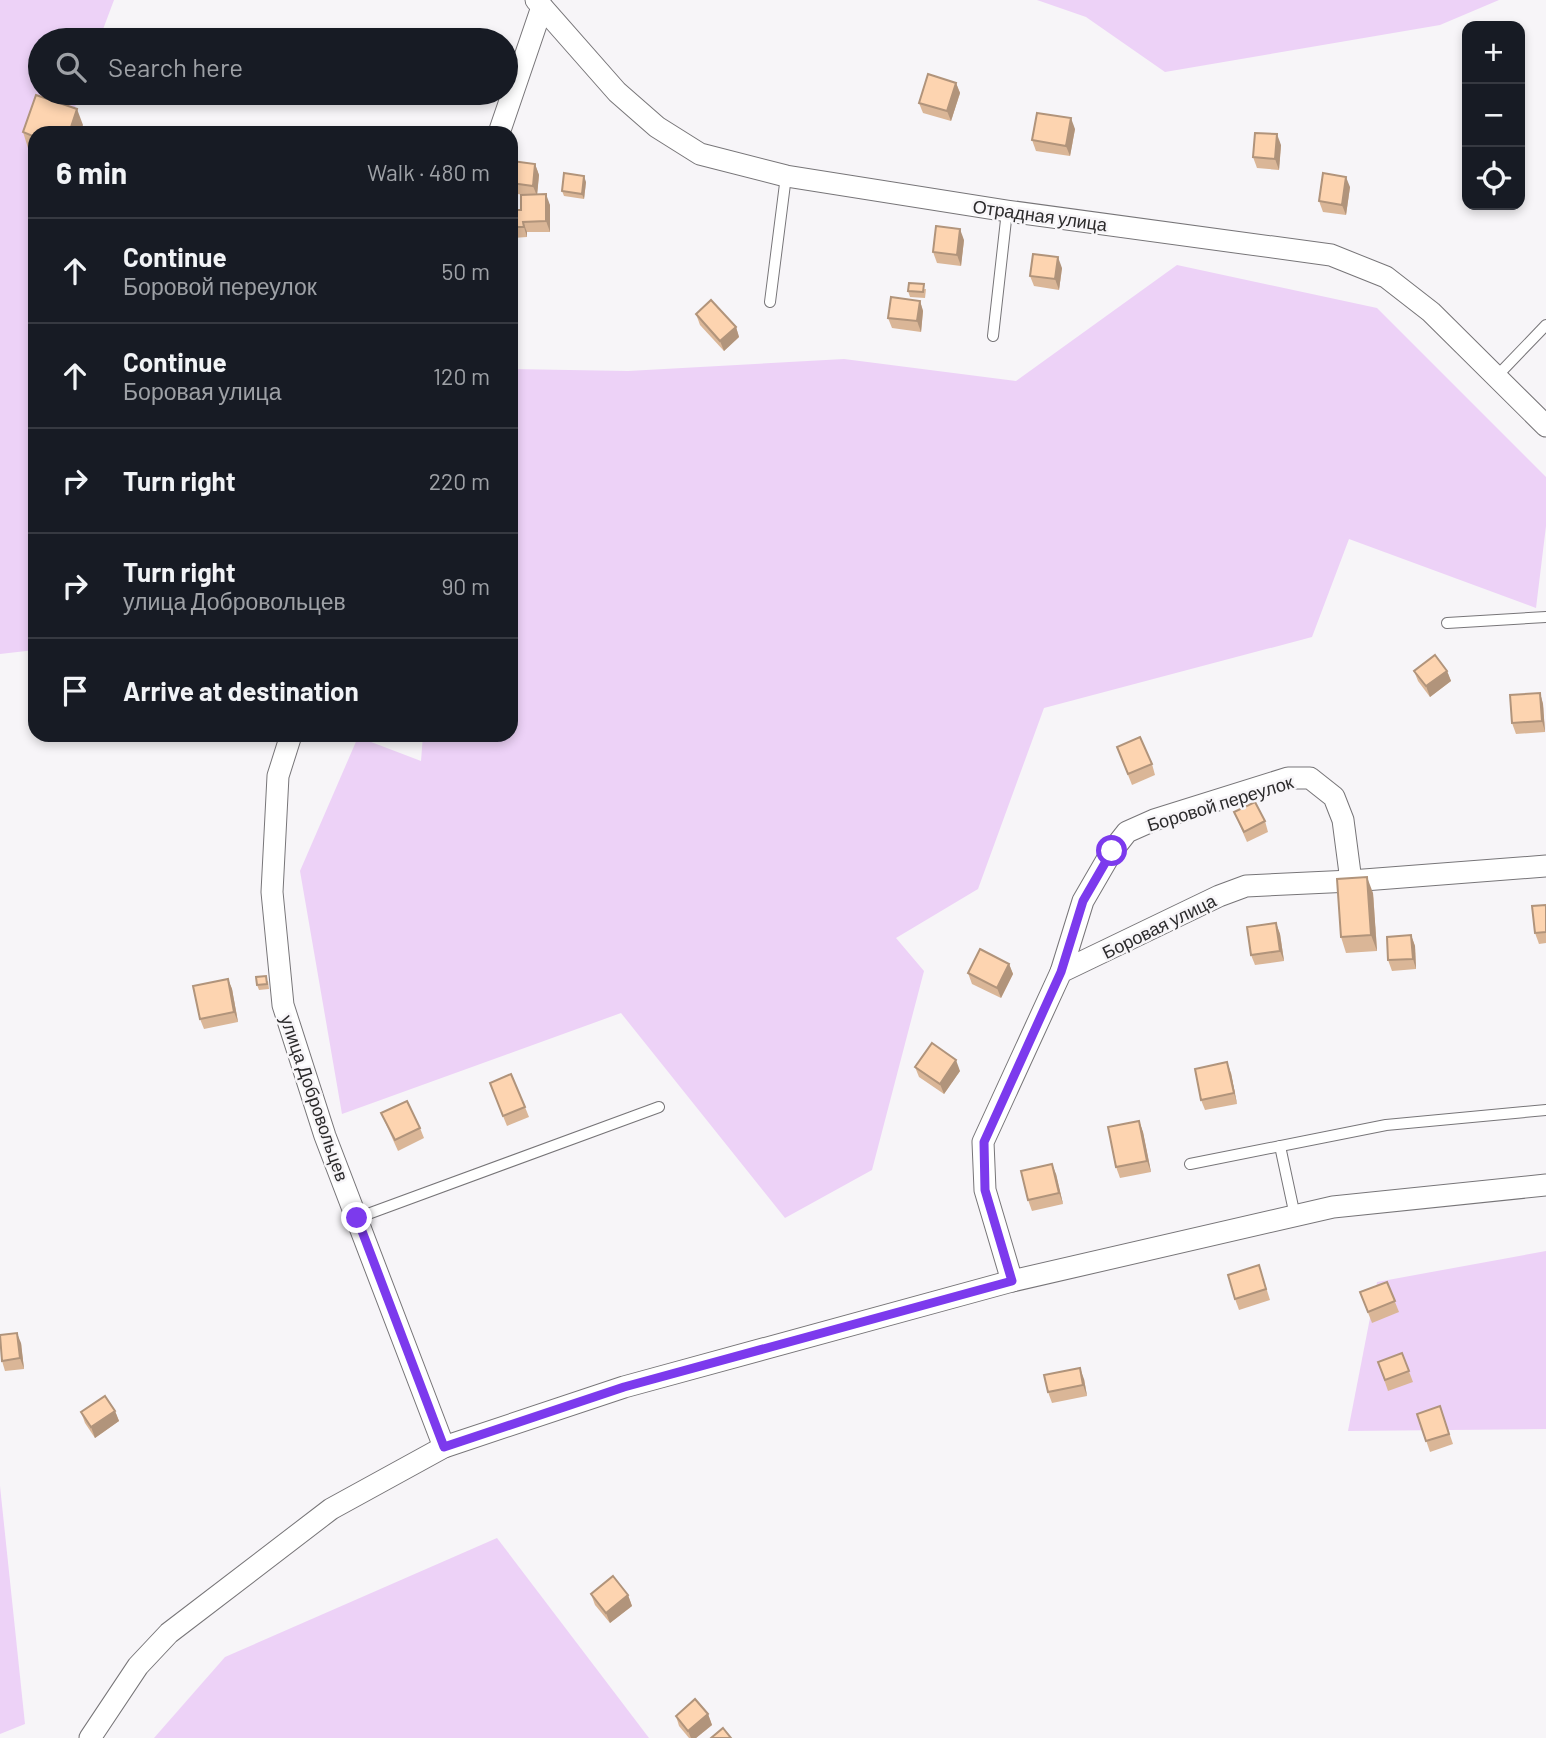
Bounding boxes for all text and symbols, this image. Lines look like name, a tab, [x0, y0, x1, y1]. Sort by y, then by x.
map controls	[1462, 21, 1525, 210]
button: +	[1462, 21, 1525, 84]
search box	[28, 28, 518, 105]
icon: search	[52, 48, 90, 86]
text: Search here	[108, 51, 243, 82]
button: −	[1462, 84, 1525, 147]
button: locate	[1462, 147, 1525, 210]
text: 6 min	[56, 154, 127, 190]
text: Walk · 480 m	[367, 158, 490, 186]
street label: Отрадная улица	[971, 195, 1110, 235]
text: Continue	[123, 241, 227, 272]
icon: ahead	[56, 252, 94, 290]
text: 50 m	[442, 257, 490, 285]
text: Боровой переулок	[123, 272, 317, 300]
text: Continue	[123, 346, 227, 377]
icon: ahead	[56, 357, 94, 395]
text: 120 m	[433, 362, 490, 390]
text: Боровая улица	[123, 377, 282, 405]
icon: right	[56, 462, 94, 500]
text: Turn right	[123, 465, 236, 496]
text: 220 m	[429, 467, 490, 495]
text: Turn right	[123, 556, 236, 587]
icon: right	[56, 567, 94, 605]
text: 90 m	[441, 572, 490, 600]
text: улица Добровольцев	[123, 587, 346, 615]
icon: arrive	[56, 672, 94, 710]
text: Arrive at destination	[123, 675, 359, 706]
street label: Боровой переулок	[1144, 770, 1296, 836]
route start	[1096, 835, 1127, 866]
street label: Боровая улица	[1098, 888, 1220, 963]
street label: улица Добровольцев	[276, 1012, 354, 1184]
route end	[341, 1202, 372, 1233]

